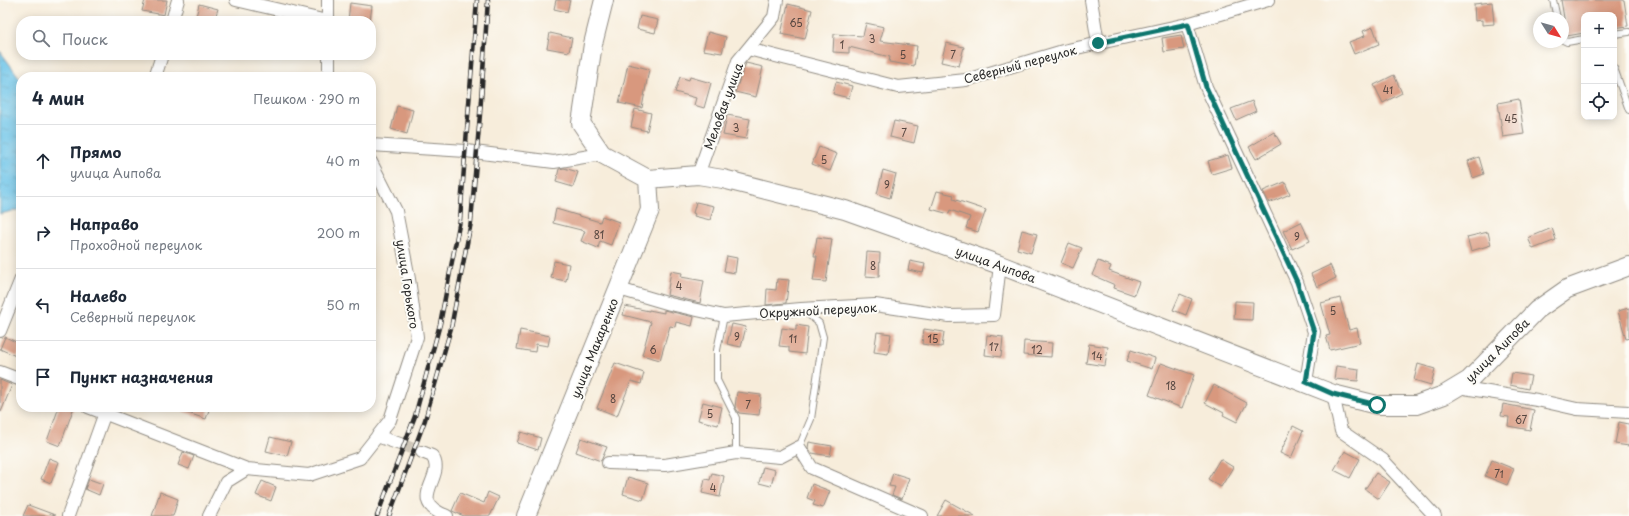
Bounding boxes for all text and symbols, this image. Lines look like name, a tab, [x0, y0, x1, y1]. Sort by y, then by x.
north arrow	[1533, 12, 1569, 48]
map controls	[1581, 12, 1617, 120]
button: +	[1581, 12, 1617, 48]
house number: 65	[789, 15, 803, 30]
search box	[16, 16, 376, 60]
icon: search	[30, 27, 52, 49]
text: Поиск	[62, 27, 108, 50]
house number: 3	[869, 31, 875, 46]
route end	[1089, 34, 1107, 52]
house number: 1	[840, 37, 844, 52]
street label: Северный переулок	[962, 40, 1079, 88]
house number: 5	[900, 47, 906, 62]
house number: 7	[950, 47, 956, 62]
button: −	[1581, 48, 1617, 84]
street label: Меловая улица	[699, 60, 747, 152]
house number: 41	[1383, 82, 1393, 97]
button: locate	[1581, 84, 1617, 120]
text: 4 мин	[32, 85, 85, 111]
text: Пешком · 290 m	[253, 89, 360, 108]
house number: 45	[1505, 111, 1517, 126]
house number: 3	[733, 120, 739, 135]
house number: 7	[901, 125, 907, 140]
text: Прямо	[70, 140, 121, 163]
icon: ahead	[32, 150, 54, 172]
text: 40 m	[326, 151, 360, 170]
house number: 5	[821, 152, 827, 167]
text: улица Аипова	[70, 163, 161, 182]
house number: 9	[884, 177, 890, 192]
text: Направо	[70, 212, 139, 235]
icon: right	[32, 222, 54, 244]
text: 200 m	[317, 223, 360, 242]
house number: 81	[594, 227, 604, 242]
house number: 9	[1294, 229, 1300, 244]
text: Проходной переулок	[70, 235, 202, 254]
street label: улица Горького	[392, 238, 424, 330]
street label: улица Аипова	[953, 241, 1039, 287]
house number: 8	[870, 258, 876, 273]
house number: 4	[676, 278, 683, 293]
text: Налево	[70, 284, 127, 307]
icon: left	[32, 294, 54, 316]
text: 50 m	[326, 295, 360, 314]
street label: улица Макаренко	[566, 295, 622, 401]
street label: Окружной переулок	[759, 298, 878, 322]
house number: 5	[1330, 303, 1336, 318]
text: Северный переулок	[70, 307, 196, 326]
street label: улица Аипова	[1461, 314, 1533, 386]
house number: 9	[734, 329, 740, 344]
house number: 11	[789, 331, 797, 346]
house number: 15	[928, 331, 938, 346]
house number: 17	[989, 339, 1000, 354]
house number: 6	[649, 342, 657, 357]
house number: 12	[1031, 342, 1043, 357]
house number: 14	[1091, 348, 1103, 363]
text: Пункт назначения	[70, 365, 213, 388]
icon: arrive	[32, 366, 54, 388]
house number: 18	[1166, 378, 1176, 393]
house number: 8	[610, 391, 616, 406]
route start	[1368, 396, 1386, 414]
house number: 7	[745, 397, 751, 412]
house number: 5	[707, 406, 713, 421]
house number: 67	[1515, 412, 1527, 427]
house number: 71	[1494, 466, 1504, 481]
house number: 4	[710, 480, 717, 495]

